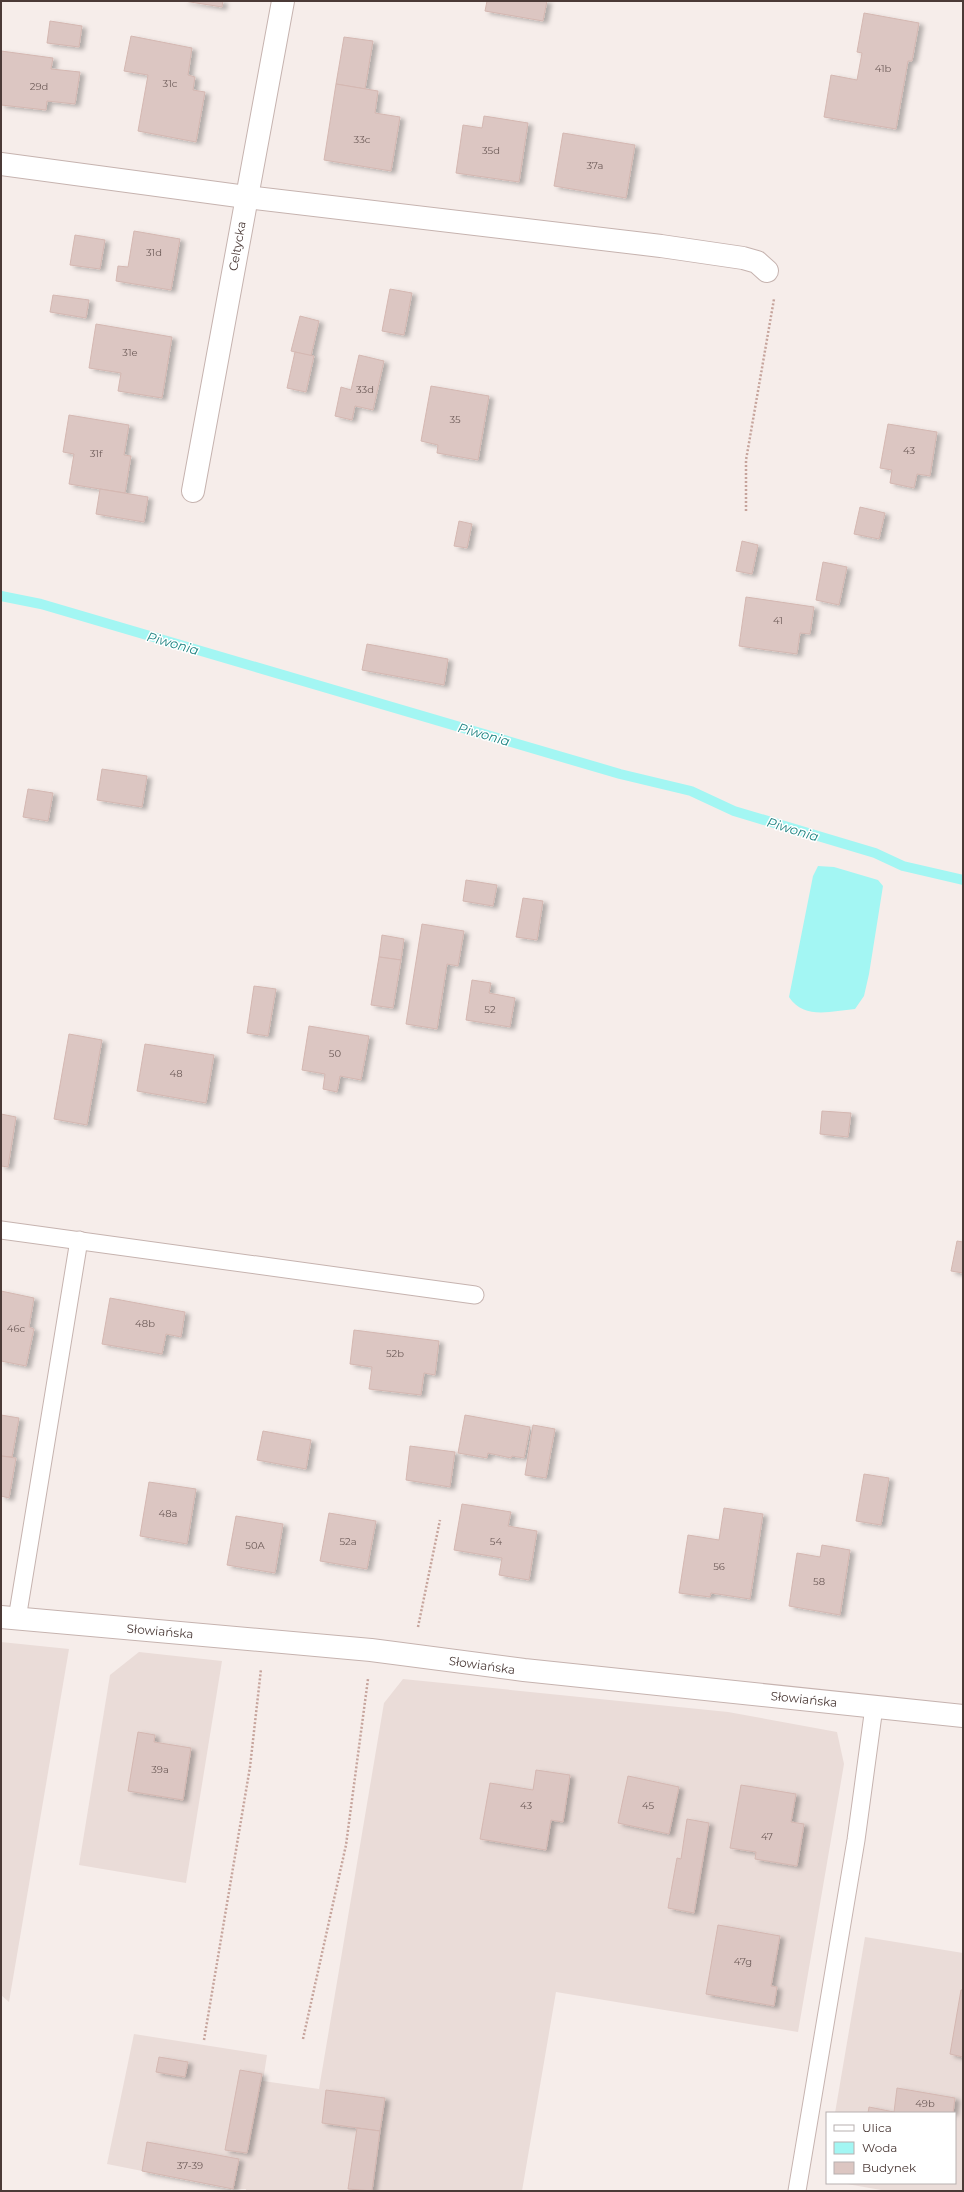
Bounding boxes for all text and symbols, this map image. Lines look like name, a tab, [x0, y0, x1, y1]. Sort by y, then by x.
house number: 41b	[875, 62, 892, 75]
house number: 31c	[163, 77, 178, 90]
house number: 29d	[30, 80, 48, 93]
house number: 33c	[354, 133, 371, 146]
house number: 35d	[482, 144, 500, 157]
house number: 37a	[587, 159, 603, 172]
street label: Celtycka	[225, 220, 249, 272]
house number: 31d	[146, 246, 162, 259]
house number: 31e	[122, 346, 138, 359]
house number: 33d	[356, 383, 374, 396]
house number: 35	[449, 413, 461, 426]
house number: 43	[903, 444, 915, 457]
house number: 31f	[90, 447, 103, 460]
house number: 41	[773, 614, 783, 627]
water label: Piwonia	[145, 628, 201, 658]
water label: Piwonia	[456, 719, 512, 749]
water label: Piwonia	[765, 814, 821, 844]
house number: 52	[484, 1003, 496, 1016]
house number: 50	[329, 1047, 342, 1060]
house number: 48	[169, 1067, 183, 1080]
house number: 48b	[135, 1317, 155, 1330]
house number: 46c	[7, 1322, 26, 1335]
house number: 52b	[386, 1347, 404, 1360]
house number: 48a	[159, 1507, 178, 1520]
house number: 52a	[339, 1535, 357, 1548]
house number: 54	[490, 1535, 503, 1548]
house number: 50A	[245, 1539, 266, 1552]
house number: 56	[713, 1560, 725, 1573]
house number: 58	[813, 1575, 825, 1588]
street label: Słowiańska	[126, 1621, 194, 1641]
street label: Słowiańska	[448, 1653, 516, 1677]
street label: Słowiańska	[770, 1688, 838, 1710]
house number: 39a	[151, 1763, 169, 1776]
house number: 43	[520, 1799, 532, 1812]
house number: 45	[642, 1799, 654, 1812]
house number: 47	[761, 1830, 773, 1843]
house number: 47g	[734, 1955, 752, 1968]
house number: 49b	[915, 2097, 935, 2110]
legend	[826, 2112, 956, 2184]
text: Ulica	[862, 2120, 892, 2135]
text: Woda	[862, 2140, 897, 2155]
house number: 37-39	[177, 2159, 203, 2172]
text: Budynek	[862, 2160, 917, 2175]

